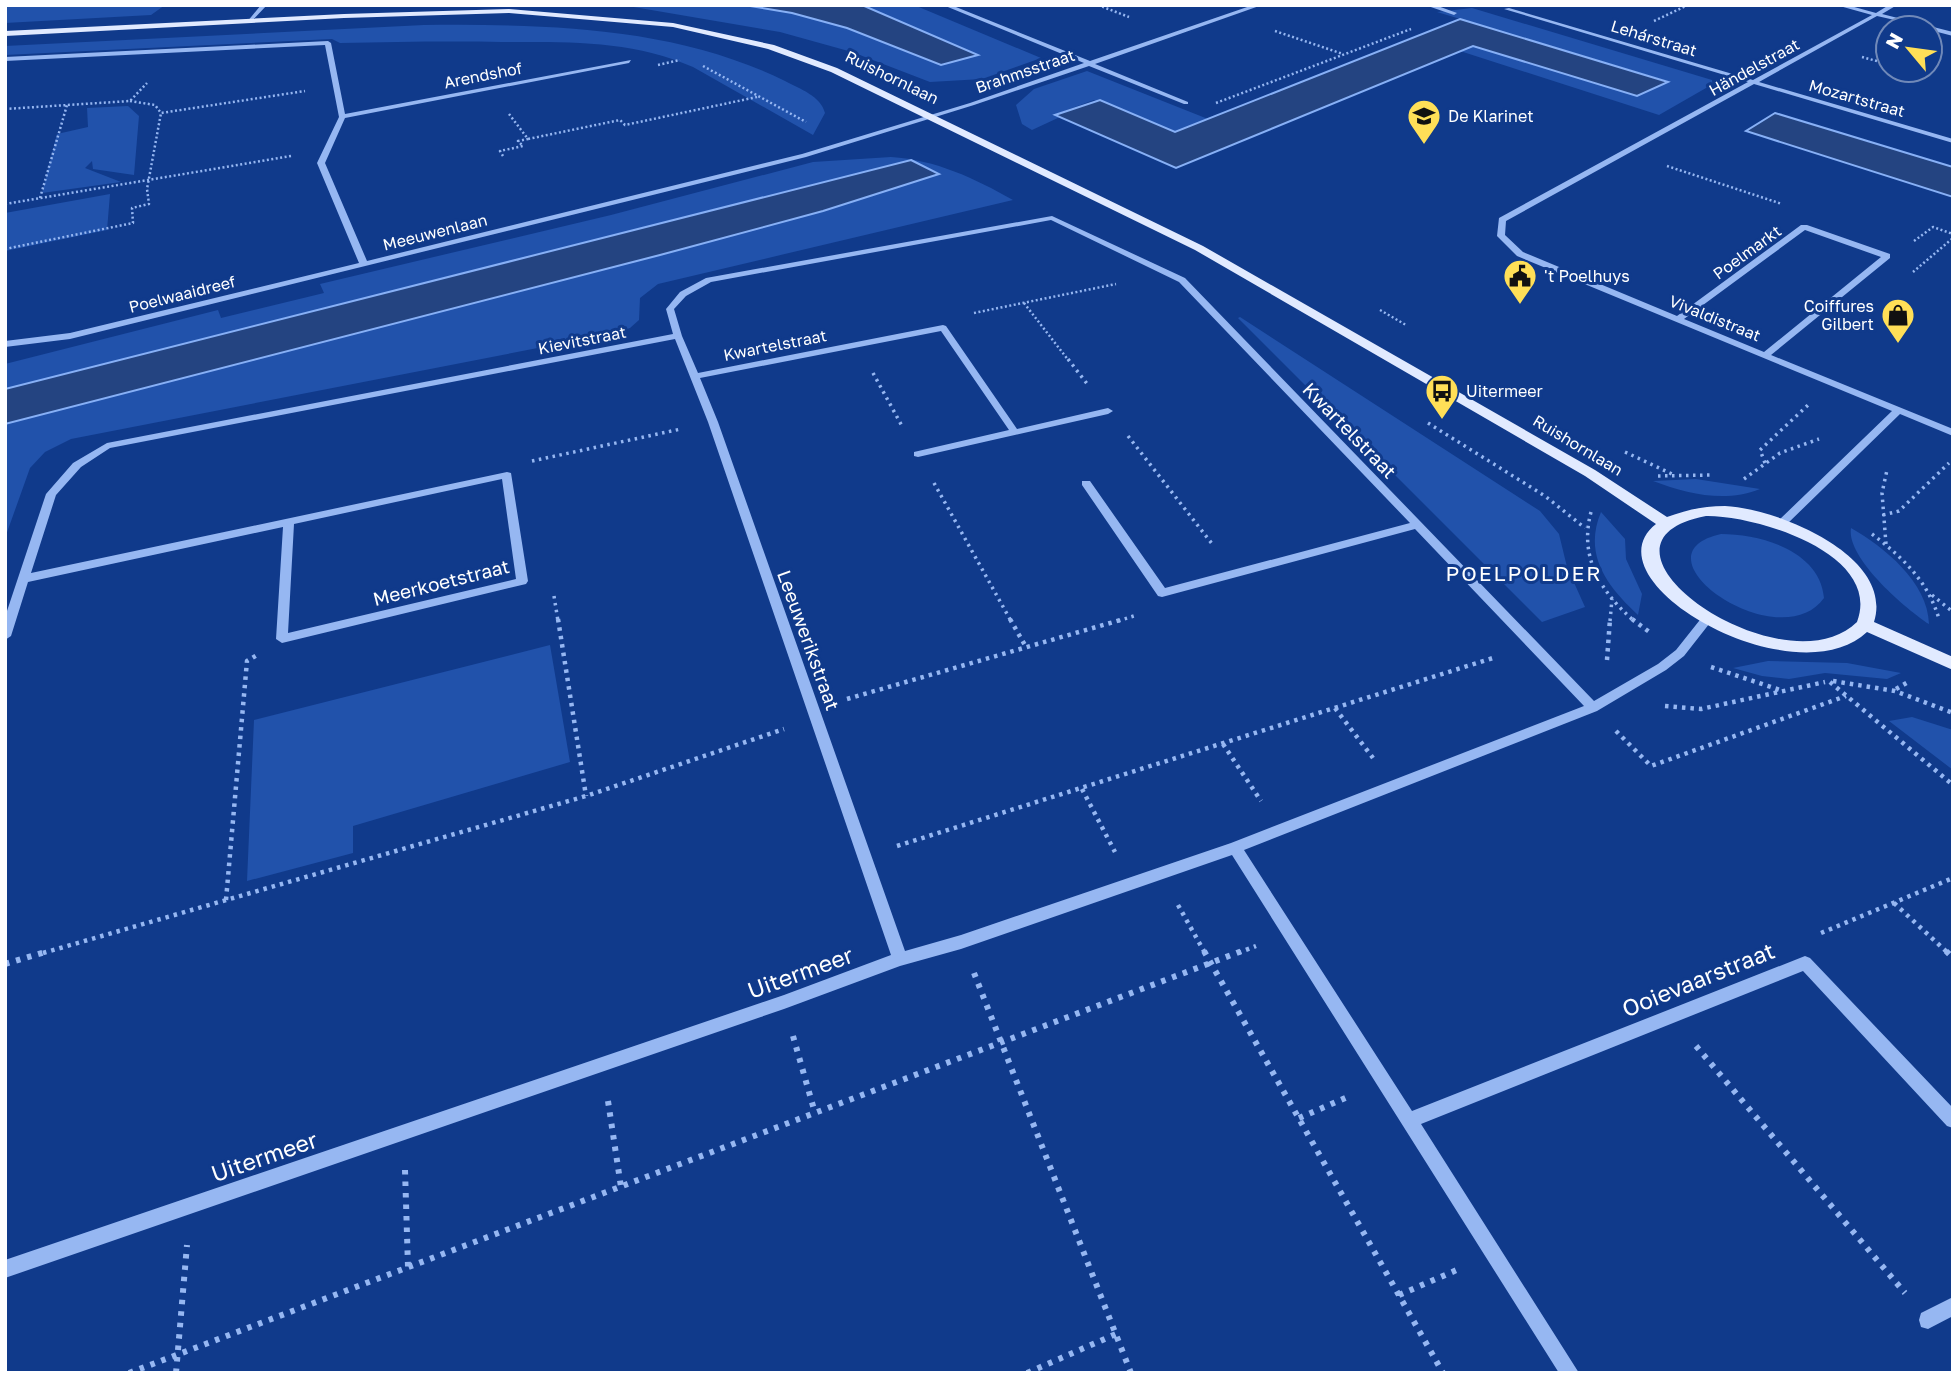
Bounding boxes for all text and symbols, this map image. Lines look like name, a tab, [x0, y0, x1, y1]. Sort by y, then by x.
north arrow	[1874, 14, 1944, 84]
street label: Lehárstraat	[1609, 15, 1699, 61]
text: N	[1880, 29, 1907, 52]
street label: Händelstraat	[1705, 34, 1803, 100]
street label: Brahmsstraat	[973, 45, 1077, 97]
street label: Ruishornlaan	[842, 46, 942, 108]
street label: Arendshof	[442, 58, 524, 92]
street label: Mozartstraat	[1807, 75, 1907, 121]
school or university icon: De Klarinet	[1405, 97, 1443, 146]
place label: De Klarinet	[1448, 106, 1534, 126]
street label: Meeuwenlaan	[381, 209, 489, 255]
street label: Poelmarkt	[1709, 221, 1785, 283]
public building icon: 't Poelhuys	[1501, 257, 1539, 306]
place label: 't Poelhuys	[1544, 266, 1630, 286]
street label: Poelwaaidreef	[127, 271, 238, 317]
street label: Vivaldistraat	[1666, 291, 1764, 345]
place label: Coiffures Gilbert	[1804, 296, 1874, 334]
shop icon: Coiffures Gilbert	[1879, 296, 1917, 345]
street label: Kievitstraat	[536, 322, 628, 358]
street label: Kwartelstraat	[722, 325, 828, 365]
bus stop icon: Uitermeer	[1423, 372, 1461, 421]
street label: Kwartelstraat	[1298, 377, 1402, 483]
place label: Uitermeer	[1466, 381, 1543, 401]
street label: Ruishornlaan	[1529, 410, 1627, 480]
street label: Meerkoetstraat	[370, 554, 512, 610]
district label: POELPOLDER	[1445, 560, 1603, 586]
street label: Leeuwerikstraat	[773, 567, 845, 713]
street label: Ooievaarstraat	[1618, 936, 1778, 1022]
street label: Uitermeer	[743, 940, 857, 1004]
street label: Uitermeer	[207, 1125, 321, 1187]

